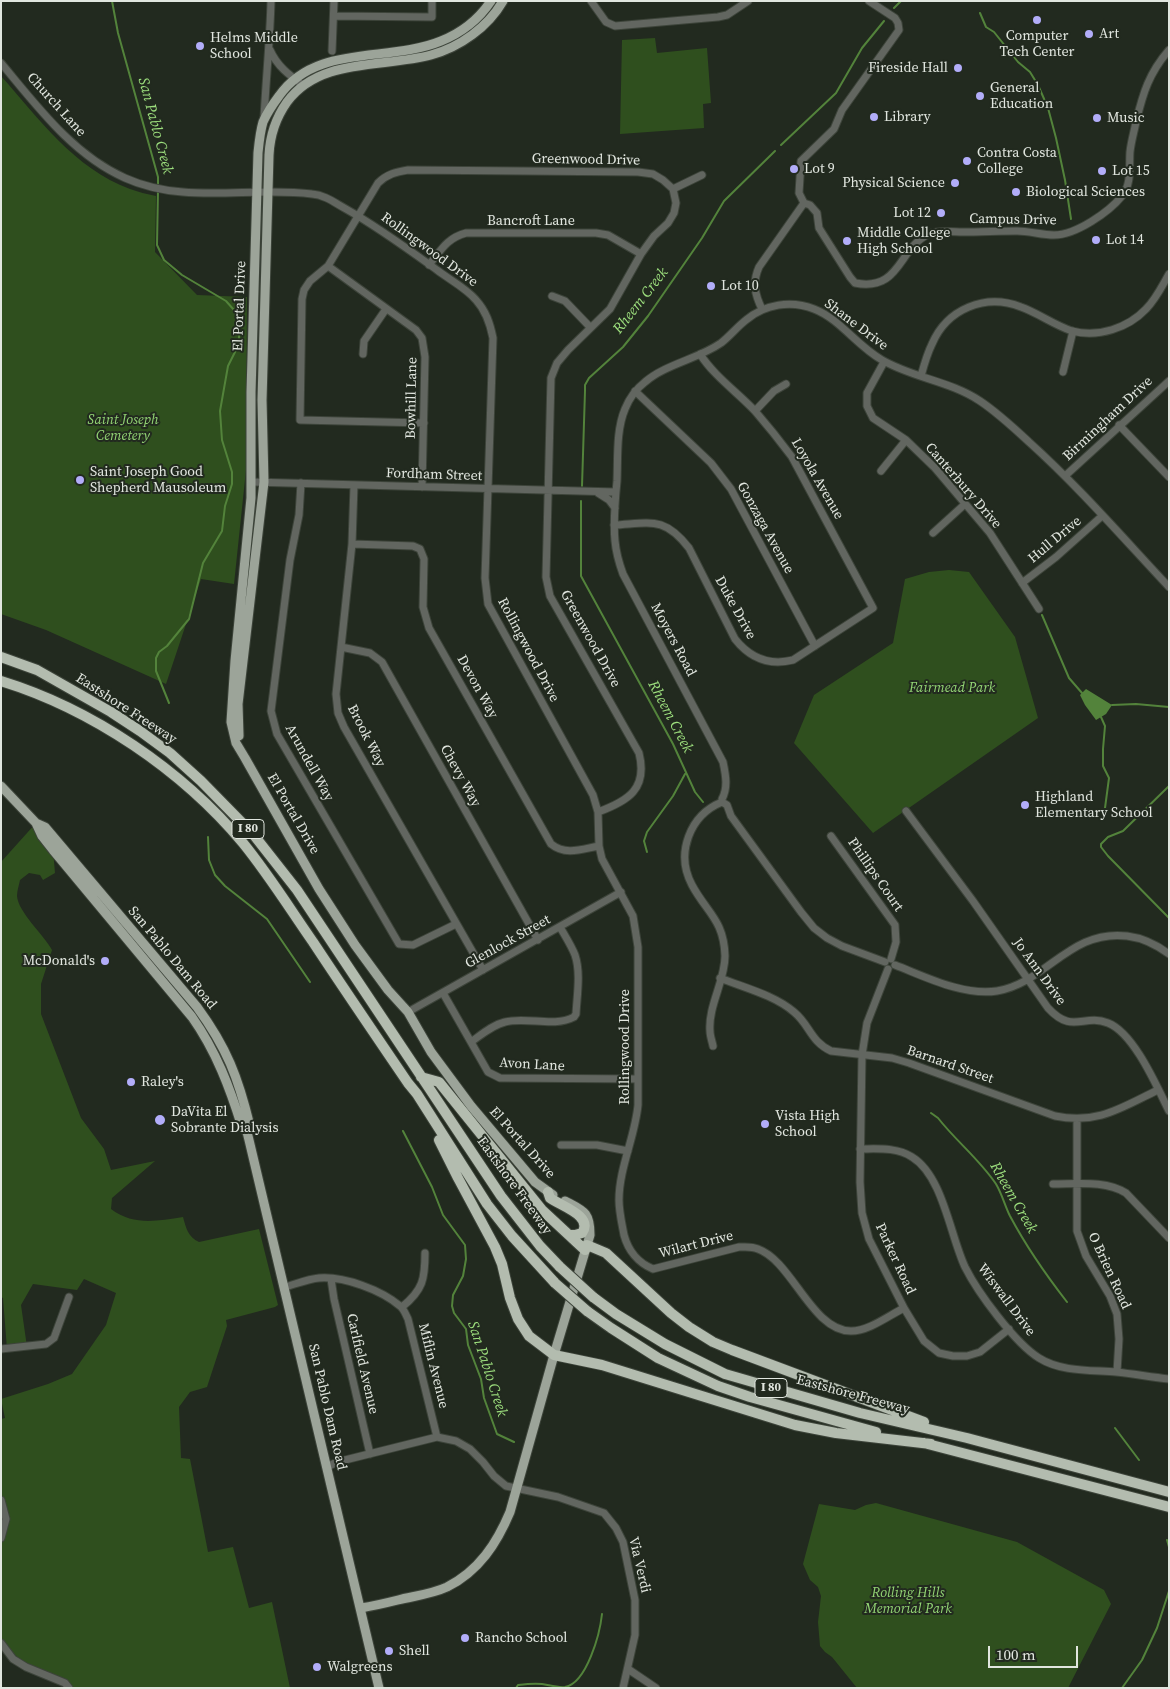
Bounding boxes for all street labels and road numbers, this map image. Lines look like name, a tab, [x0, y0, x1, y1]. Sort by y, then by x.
street label: Church Lane	[23, 69, 89, 141]
street label: Greenwood Drive	[532, 151, 640, 169]
street label: Rollingwood Drive	[377, 209, 481, 291]
street label: Campus Drive	[969, 211, 1057, 229]
street label: Bancroft Lane	[487, 213, 575, 229]
street label: El Portal Drive	[230, 260, 250, 352]
street label: Shane Drive	[821, 296, 891, 354]
street label: Bowhill Lane	[403, 357, 421, 439]
street label: Birmingham Drive	[1060, 373, 1156, 465]
street label: Loyola Avenue	[787, 436, 847, 522]
street label: Canterbury Drive	[921, 440, 1005, 532]
street label: Fordham Street	[385, 465, 483, 485]
street label: Gonzaga Avenue	[733, 479, 797, 577]
street label: Hull Drive	[1025, 513, 1085, 567]
street label: Duke Drive	[711, 573, 759, 643]
street label: Greenwood Drive	[556, 588, 624, 690]
street label: Rollingwood Drive	[493, 595, 563, 705]
street label: Moyers Road	[647, 600, 699, 680]
street label: Devon Way	[453, 652, 501, 722]
street label: Eastshore Freeway	[72, 670, 180, 748]
street label: Brook Way	[343, 702, 389, 770]
street label: Arundell Way	[281, 722, 337, 804]
street label: Chevy Way	[436, 742, 484, 810]
street label: El Portal Drive	[263, 771, 323, 857]
road number: I 80	[232, 820, 264, 839]
street label: Phillips Court	[843, 835, 907, 915]
street label: San Pablo Dam Road	[124, 903, 220, 1013]
street label: Glenlock Street	[462, 912, 554, 972]
street label: Jo Ann Drive	[1009, 935, 1069, 1009]
street label: Rollingwood Drive	[617, 989, 633, 1105]
street label: Barnard Street	[904, 1042, 996, 1088]
street label: Avon Lane	[499, 1055, 565, 1075]
street label: El Portal Drive	[485, 1104, 559, 1182]
street label: Eastshore Freeway	[473, 1134, 555, 1238]
street label: Parker Road	[871, 1221, 919, 1297]
street label: Wilart Drive	[657, 1228, 735, 1262]
street label: O Brien Road	[1084, 1230, 1134, 1312]
street label: Wiswall Drive	[973, 1260, 1039, 1340]
street label: Carlfield Avenue	[342, 1312, 382, 1416]
street label: Miflin Avenue	[414, 1322, 452, 1410]
street label: San Pablo Dam Road	[304, 1342, 350, 1472]
street label: Eastshore Freeway	[794, 1372, 912, 1418]
road number: I 80	[755, 1379, 787, 1398]
street label: Via Verdi	[624, 1535, 654, 1595]

